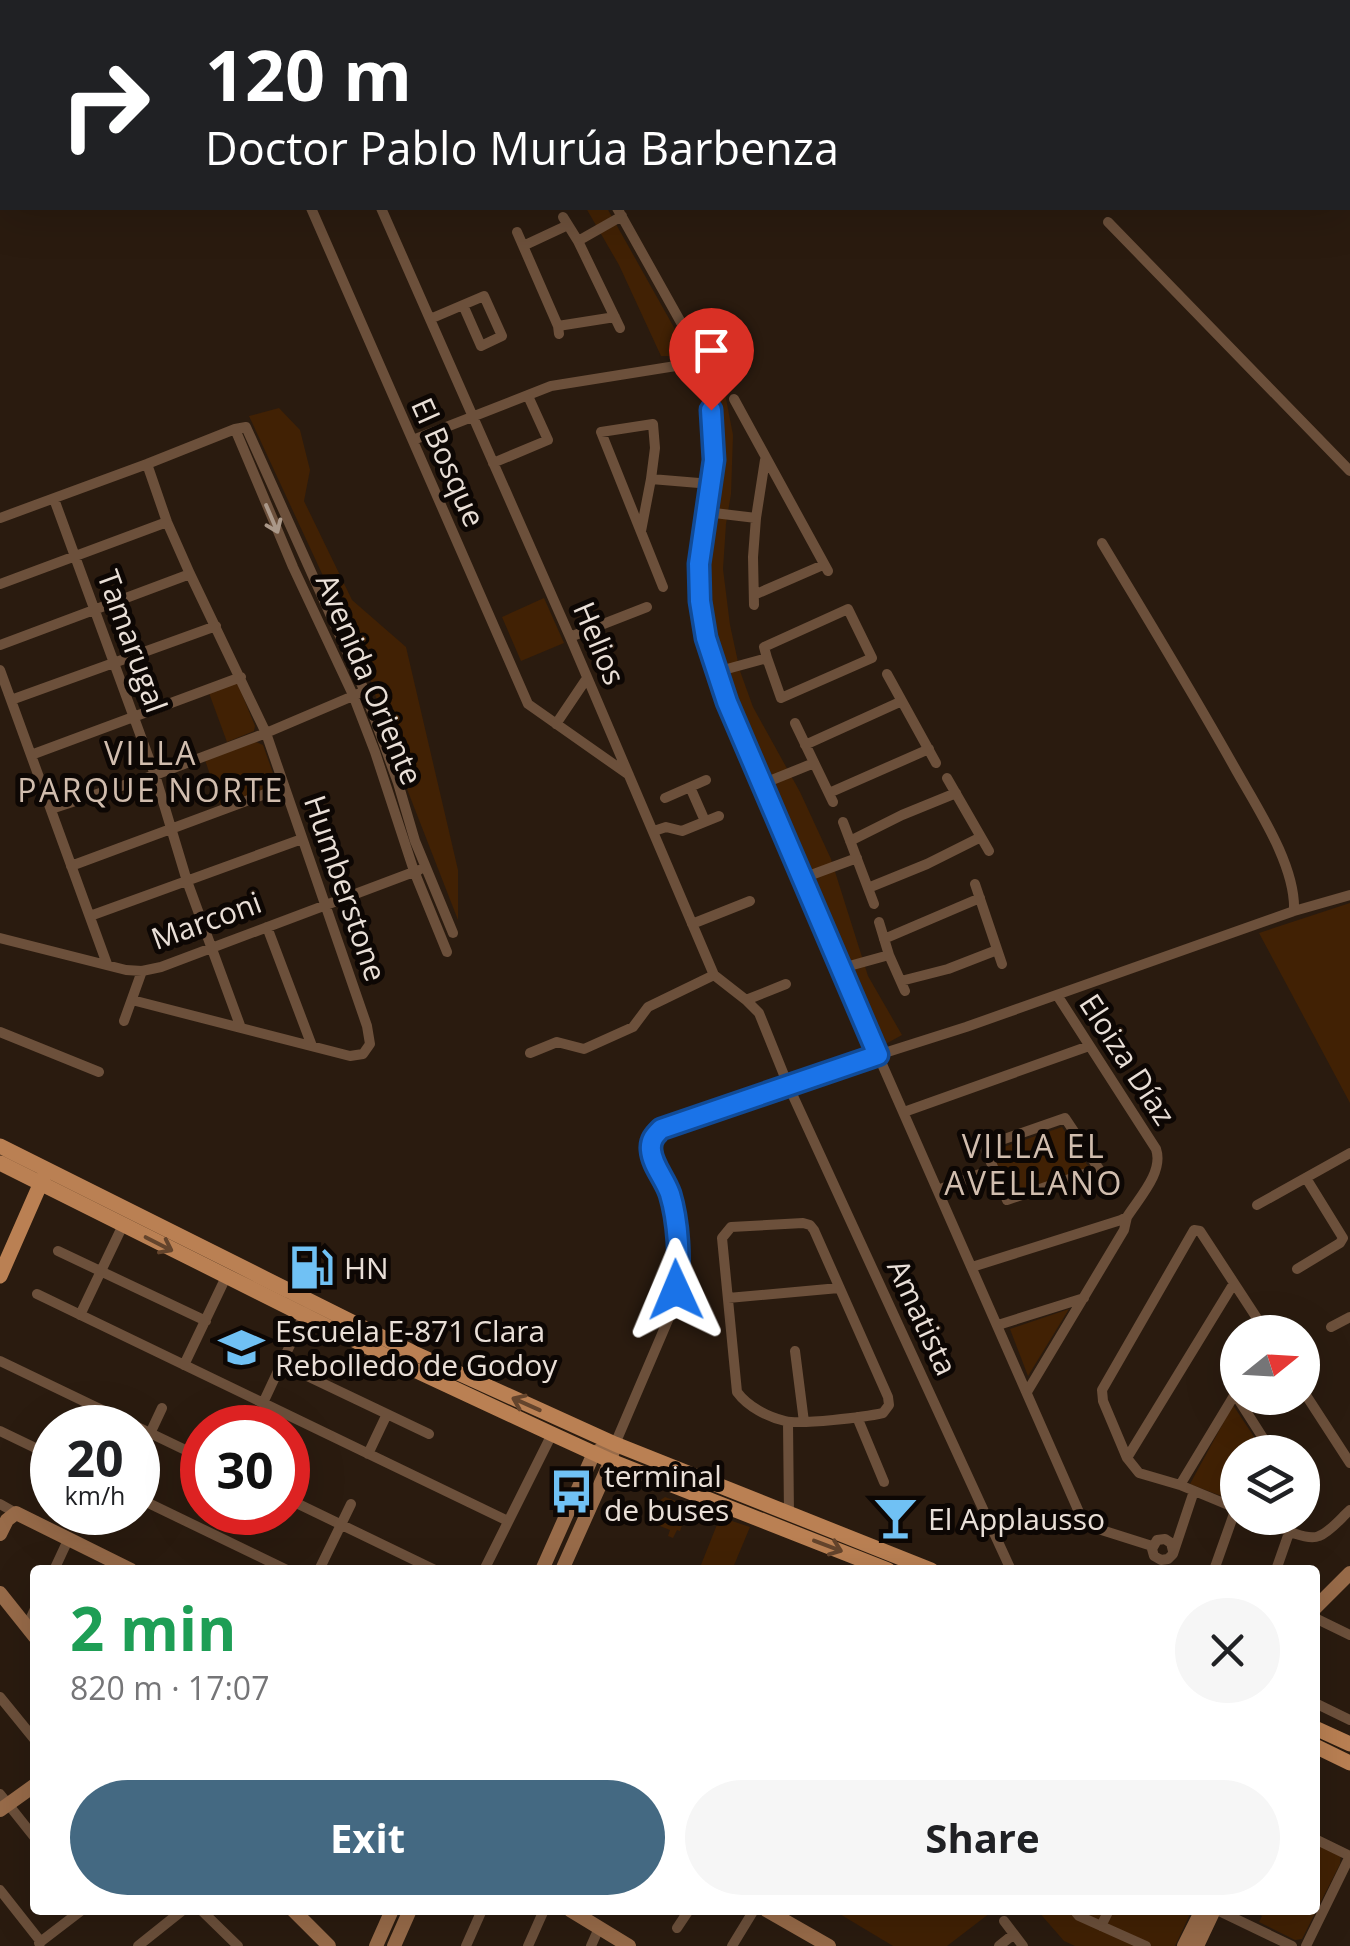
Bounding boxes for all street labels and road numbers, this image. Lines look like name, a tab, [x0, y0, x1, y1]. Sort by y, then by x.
street label: El Bosque	[402, 391, 496, 533]
street label: Tamarugal	[88, 564, 178, 718]
street label: Avenida Oriente	[307, 567, 433, 791]
street label: Helios	[564, 595, 636, 691]
street label: Humberstone	[295, 790, 397, 986]
street label: Marconi	[145, 881, 267, 959]
street label: Eloiza Díaz	[1070, 986, 1186, 1132]
street label: Amatista	[878, 1252, 968, 1382]

